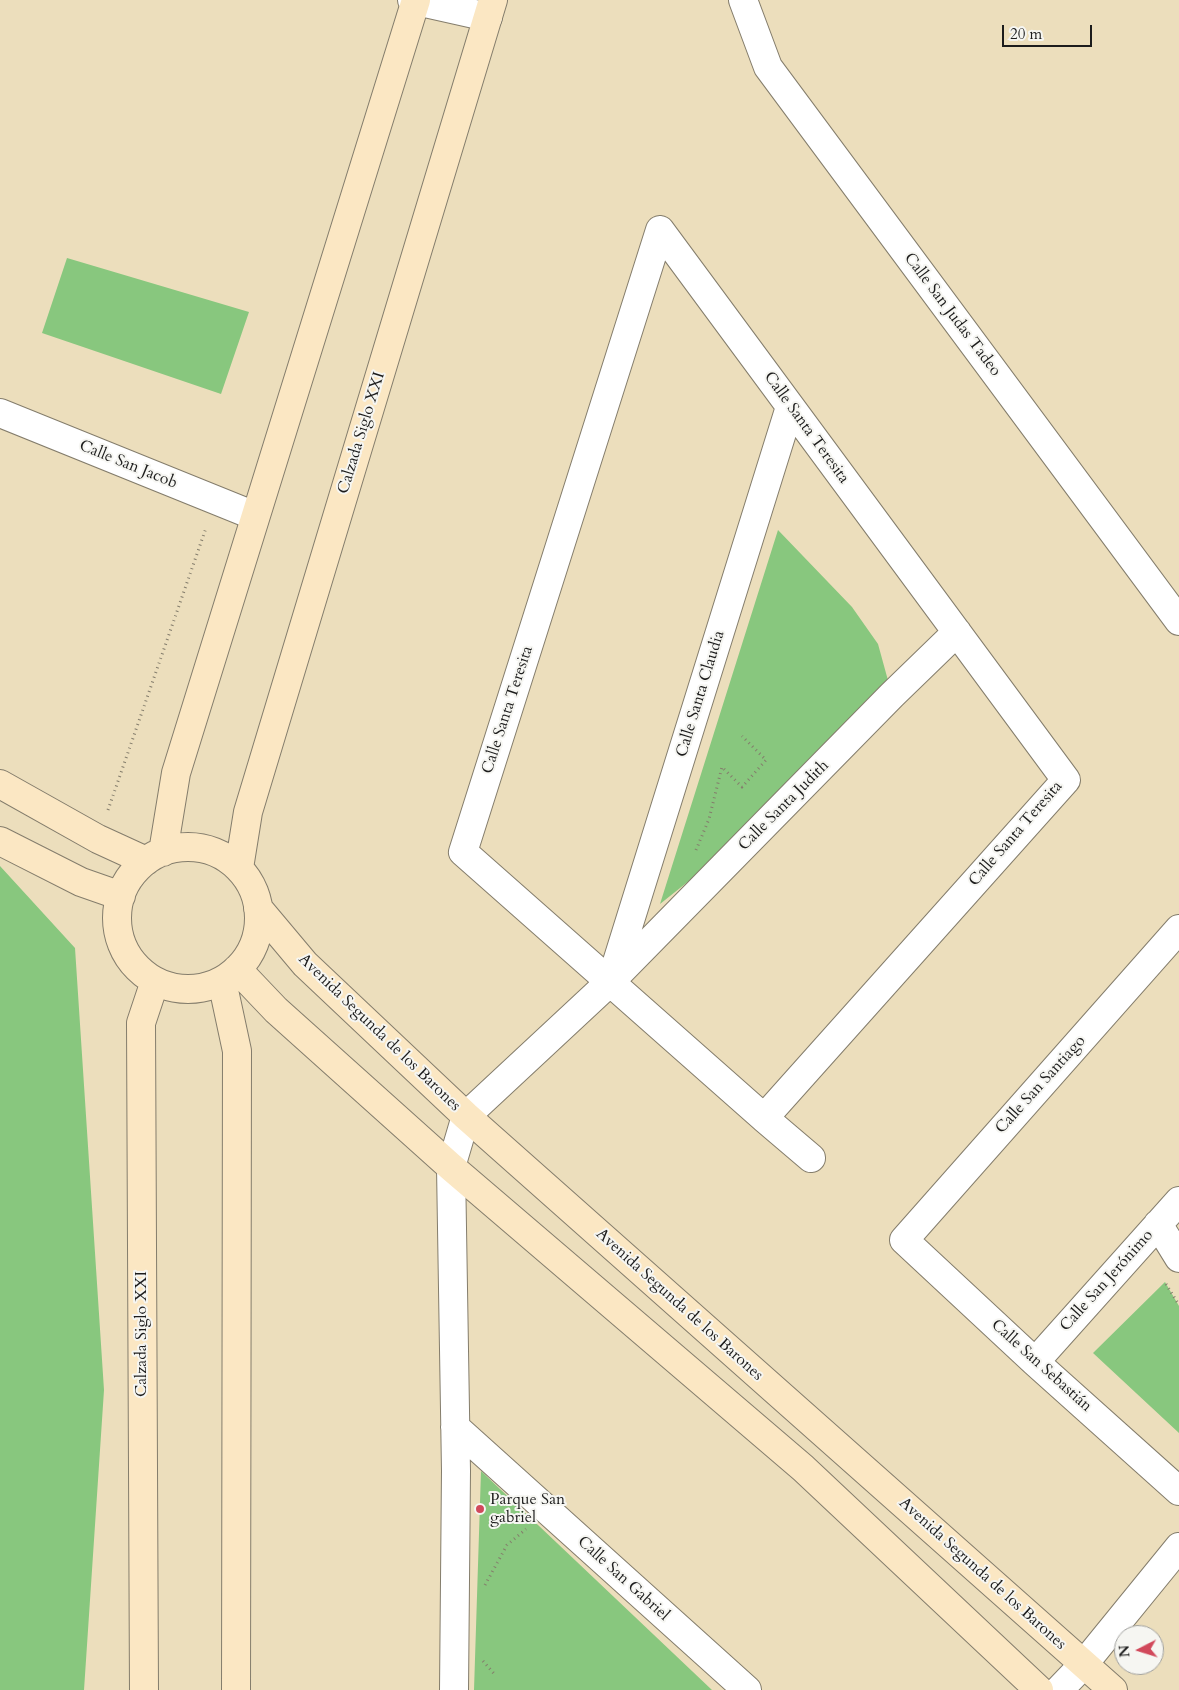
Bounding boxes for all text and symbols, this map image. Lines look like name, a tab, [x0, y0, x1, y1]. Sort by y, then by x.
scale bar	[1004, 15, 1094, 47]
text: 20 m	[1010, 24, 1042, 44]
street label: Calle San Judas Tadeo	[899, 250, 1005, 380]
street label: Calle Santa Teresita	[759, 369, 853, 487]
street label: Calzada Siglo XXI	[334, 370, 390, 496]
street label: Calle San Jacob	[76, 437, 180, 493]
street label: Calle Santa Claudia	[673, 629, 729, 759]
street label: Calle Santa Teresita	[478, 644, 538, 776]
street label: Calle Santa Judith	[735, 757, 833, 855]
street label: Calle Santa Teresita	[965, 777, 1067, 891]
street label: Avenida Segunda de los Barones	[294, 950, 464, 1116]
street label: Calle San Santiago	[992, 1032, 1090, 1138]
street label: Avenida Segunda de los Barones	[591, 1225, 767, 1385]
street label: Calle San Jerónimo	[1056, 1226, 1158, 1336]
street label: Calzada Siglo XXI	[132, 1271, 152, 1397]
street label: Calle San Sebastián	[987, 1316, 1095, 1416]
place label: Parque San gabriel	[490, 1490, 565, 1528]
street label: Avenida Segunda de los Barones	[894, 1494, 1070, 1654]
marker: Parque San gabriel	[474, 1503, 486, 1515]
street label: Calle San Gabriel	[573, 1533, 673, 1625]
north arrow	[1114, 1625, 1164, 1675]
text: N	[1115, 1644, 1135, 1658]

